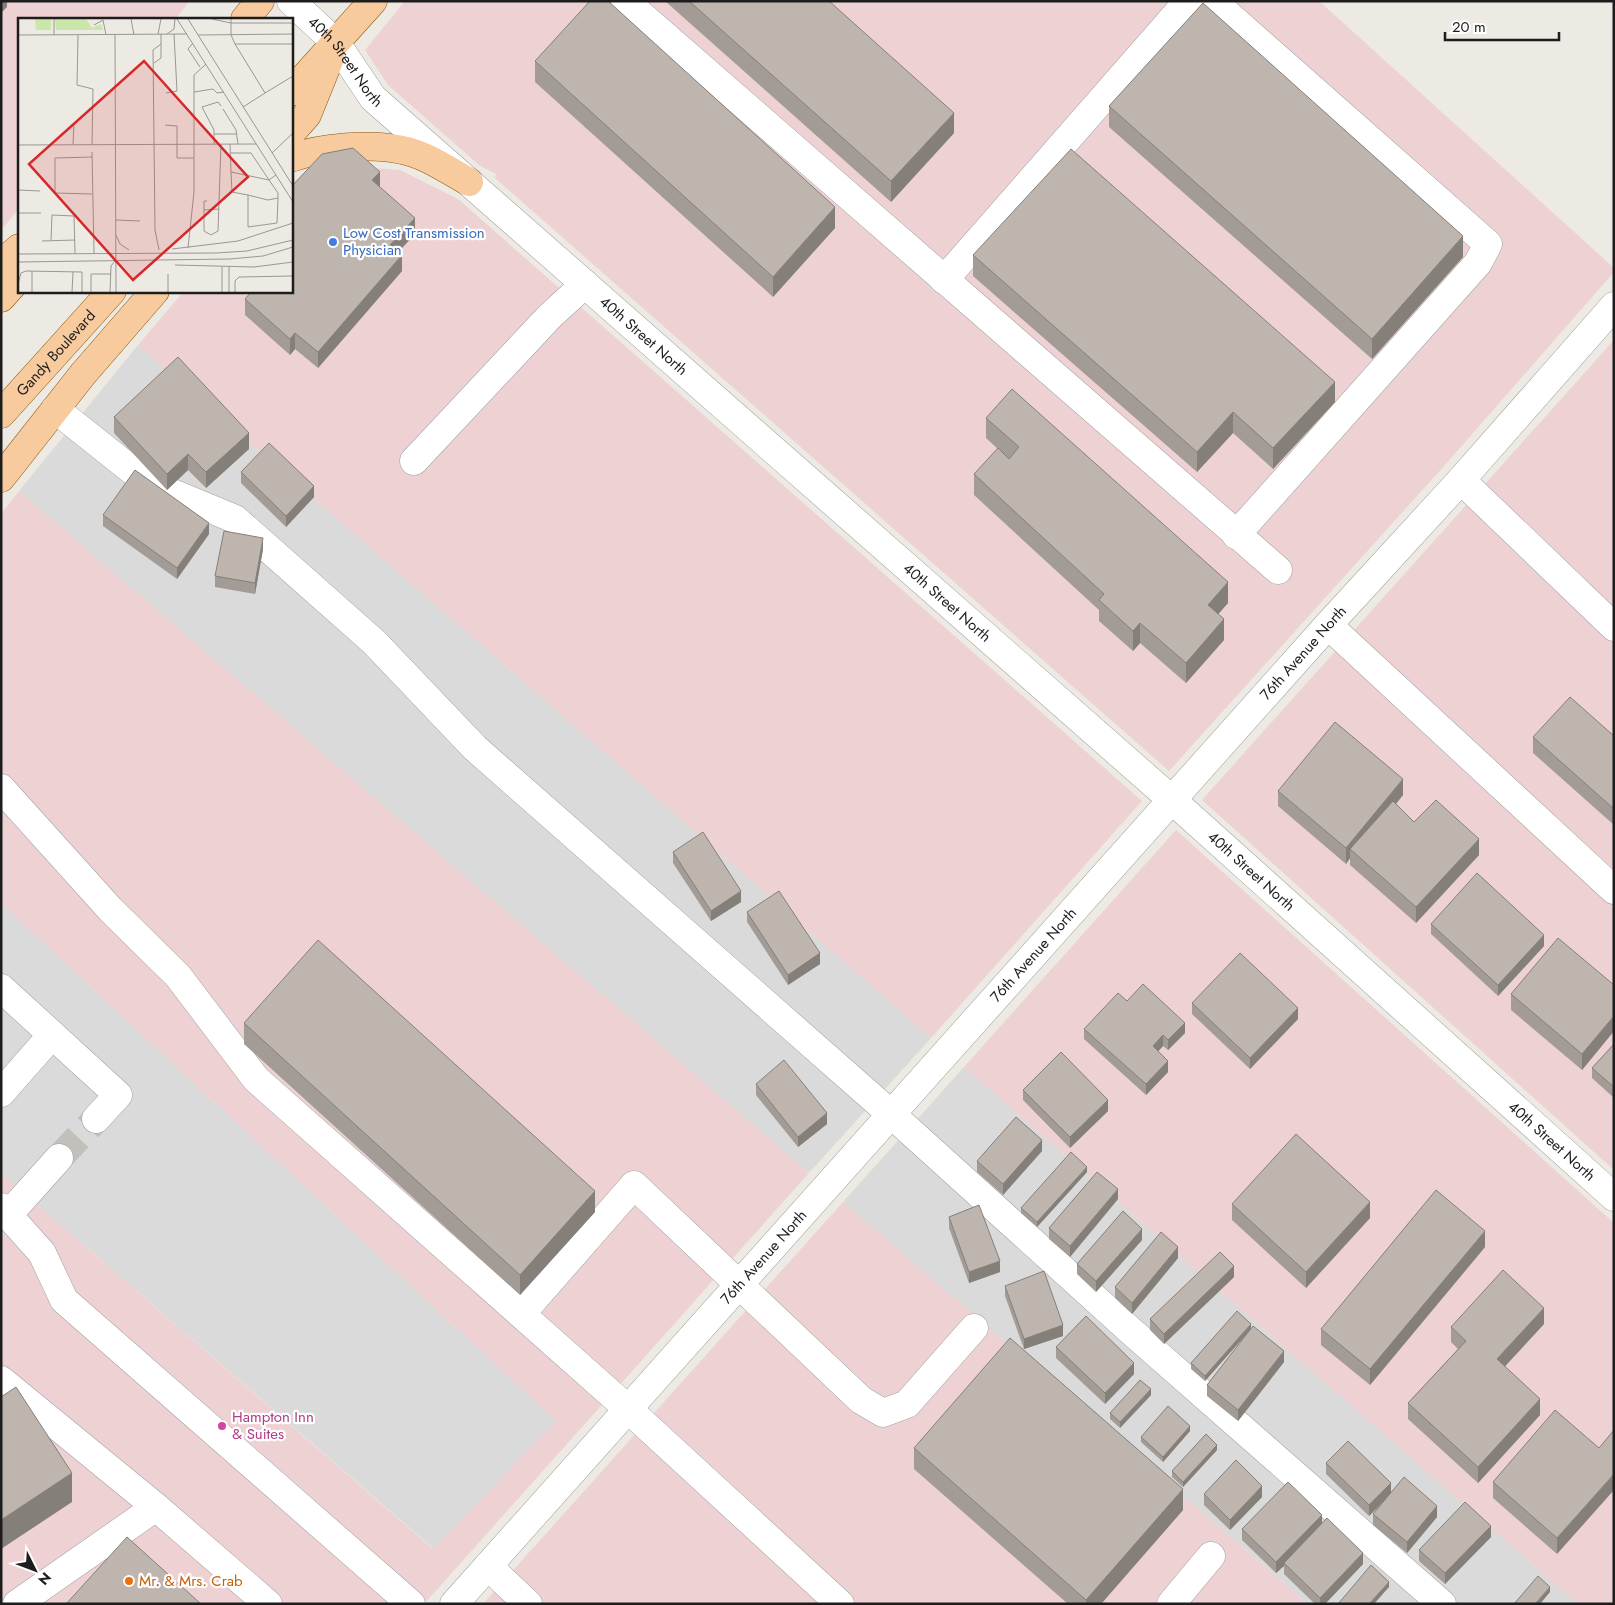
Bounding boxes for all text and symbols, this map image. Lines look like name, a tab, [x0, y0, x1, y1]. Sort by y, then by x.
scale bar	[1445, 10, 1559, 42]
street label: 40th Street North	[303, 11, 387, 113]
text: 20 m	[1452, 16, 1486, 38]
inset map	[18, 18, 292, 292]
place label: Low Cost Transmission Physician	[343, 222, 485, 261]
marker: Low Cost Transmission Physician	[327, 236, 339, 248]
street label: 40th Street North	[595, 291, 692, 380]
street label: Gandy Boulevard	[11, 305, 101, 401]
street label: 40th Street North	[898, 558, 996, 647]
street label: 76th Avenue North	[1255, 601, 1352, 705]
street label: 40th Street North	[1203, 826, 1300, 916]
street label: 76th Avenue North	[985, 903, 1082, 1007]
street label: 40th Street North	[1503, 1096, 1600, 1186]
street label: 76th Avenue North	[715, 1205, 812, 1309]
place label: Hampton Inn & Suites	[232, 1406, 314, 1445]
marker: Hampton Inn & Suites	[216, 1420, 228, 1432]
north arrow	[10, 1545, 60, 1595]
text: N	[34, 1568, 56, 1590]
place label: Mr. & Mrs. Crab	[139, 1570, 243, 1592]
marker: Mr. & Mrs. Crab	[123, 1575, 135, 1587]

